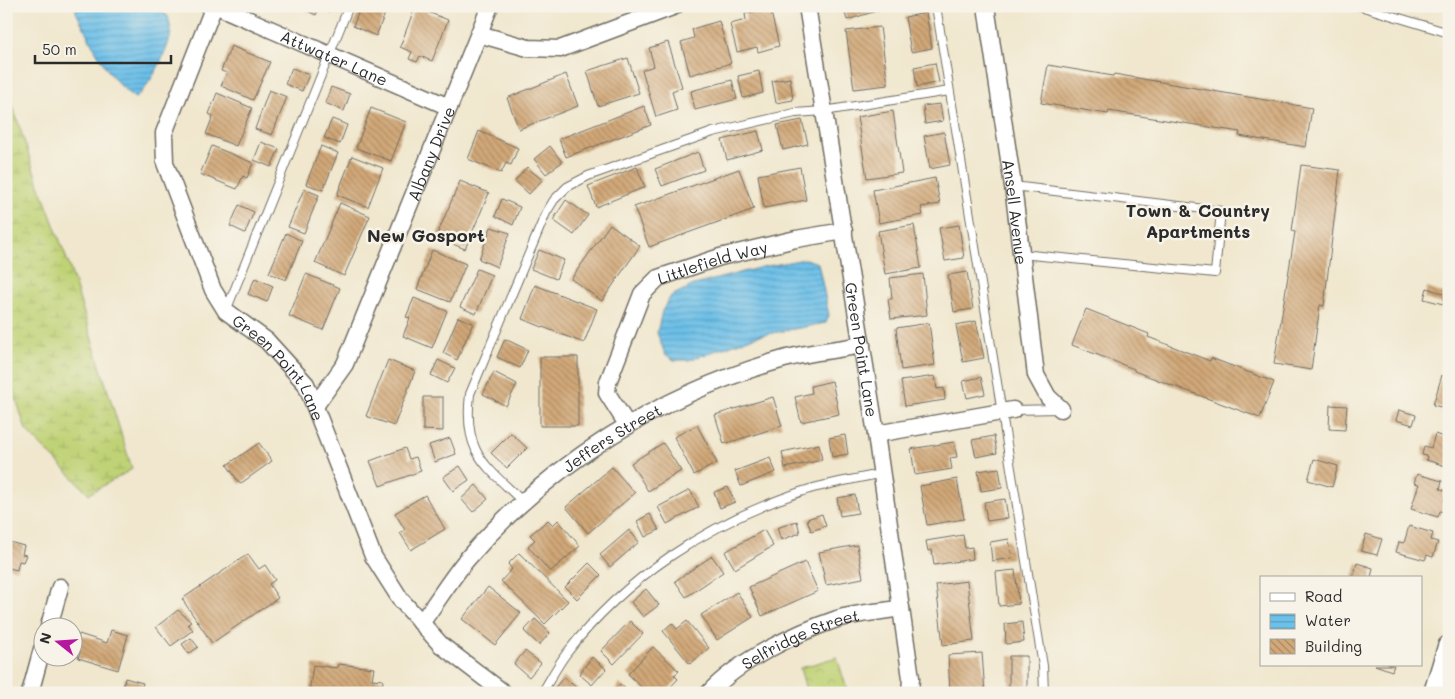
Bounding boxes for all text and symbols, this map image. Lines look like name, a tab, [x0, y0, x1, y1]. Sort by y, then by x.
street label: Attwater Lane	[278, 25, 391, 90]
scale bar	[35, 32, 171, 64]
text: 50 m	[42, 39, 77, 59]
street label: Albany Drive	[402, 103, 459, 204]
street label: Ansell Avenue	[999, 158, 1033, 266]
district label: Town & Country Apartments	[1126, 198, 1270, 243]
district label: New Gosport	[367, 223, 485, 247]
street label: Littlefield Way	[654, 236, 770, 288]
street label: Green Point Lane	[841, 281, 884, 418]
street label: Green Point Lane	[229, 309, 330, 423]
street label: Jeffers Street	[558, 398, 665, 476]
legend	[1260, 576, 1422, 666]
text: Road	[1305, 586, 1342, 606]
street label: Selfridge Street	[737, 604, 861, 673]
text: Water	[1305, 610, 1351, 630]
north arrow	[32, 616, 82, 666]
text: N	[34, 630, 56, 646]
text: Building	[1305, 636, 1362, 656]

